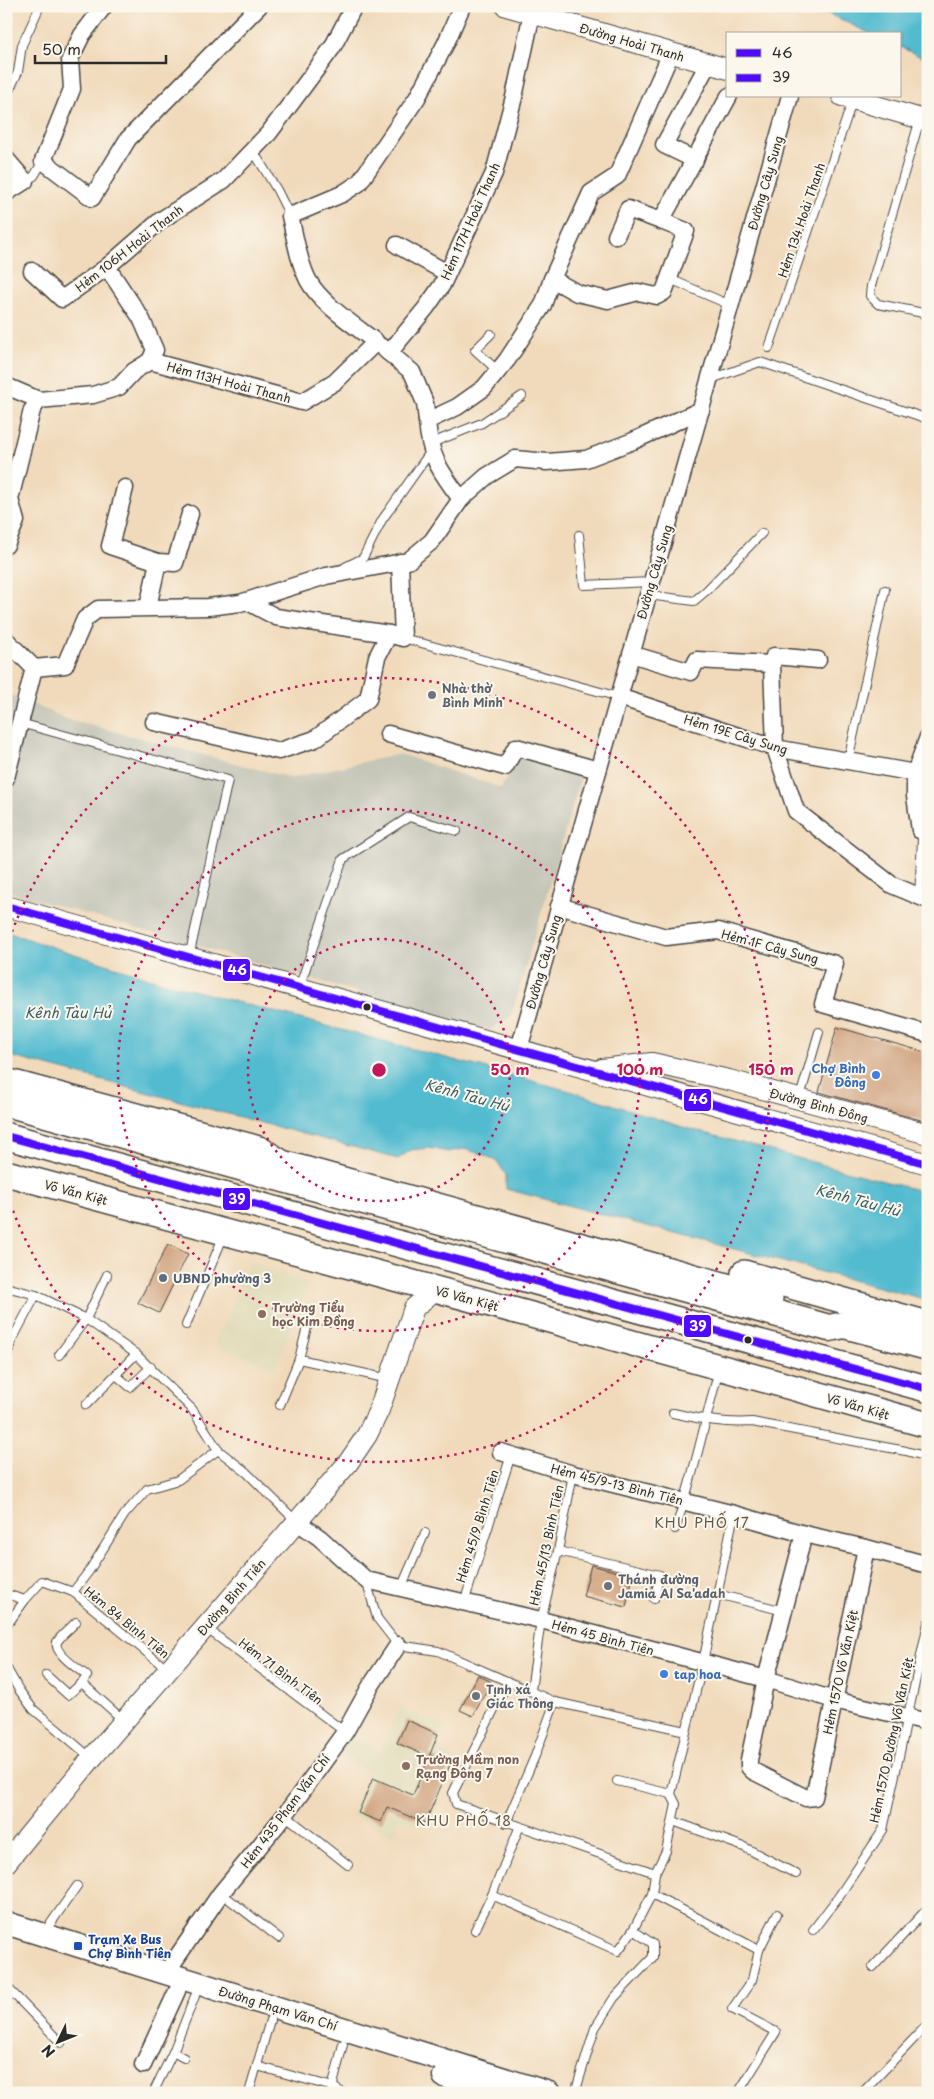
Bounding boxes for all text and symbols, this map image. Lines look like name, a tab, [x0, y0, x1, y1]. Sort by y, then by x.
street label: Đường Hoài Thanh	[577, 18, 687, 66]
scale bar	[35, 32, 166, 64]
legend	[726, 32, 902, 98]
text: 50 m	[42, 37, 81, 60]
text: 46	[772, 40, 792, 63]
text: 39	[772, 64, 790, 87]
street label: Đường Cây Sung	[743, 133, 787, 232]
street label: Hẻm 117H Hoài Thanh	[436, 159, 504, 283]
street label: Hẻm 134 Hoài Thanh	[773, 160, 829, 280]
street label: Hẻm 106H Hoài Thanh	[71, 200, 187, 296]
street label: Hẻm 113H Hoài Thanh	[165, 357, 293, 407]
street label: Đường Cây Sung	[632, 522, 676, 621]
place label: Nhà thờ Bình Minh	[442, 679, 503, 711]
marker: Nhà thờ Bình Minh	[426, 689, 438, 701]
street label: Hẻm 19E Cây Sung	[682, 710, 790, 758]
street label: Đường Cây Sung	[521, 912, 565, 1011]
street label: Hẻm 1F Cây Sung	[719, 924, 821, 968]
line badge: 46	[222, 958, 251, 982]
text: 46	[227, 959, 247, 980]
water label: Kênh Tàu Hủ	[25, 1002, 113, 1023]
unlabelled marker	[362, 1002, 372, 1012]
text: 50 m	[491, 1057, 529, 1080]
text: 100 m	[617, 1057, 663, 1080]
text: 150 m	[748, 1057, 794, 1080]
place label: Chợ Bình Đông	[812, 1059, 866, 1091]
centre of rings	[370, 1061, 388, 1079]
marker: Chợ Bình Đông	[870, 1069, 882, 1081]
water label: Kênh Tàu Hủ	[423, 1074, 513, 1117]
street label: Đường Bình Đông	[768, 1083, 870, 1127]
line badge: 46	[683, 1088, 712, 1112]
text: 46	[688, 1088, 708, 1109]
street label: Võ Văn Kiệt	[42, 1175, 110, 1209]
water label: Kênh Tàu Hủ	[814, 1179, 904, 1222]
line badge: 39	[222, 1187, 251, 1211]
text: 39	[228, 1188, 246, 1209]
place label: UBND phường 3	[173, 1269, 271, 1287]
marker: UBND phường 3	[157, 1272, 169, 1284]
street label: Võ Văn Kiệt	[433, 1281, 501, 1315]
place label: Trường Tiểu học Kim Đồng	[272, 1298, 355, 1330]
marker: Trường Tiểu học Kim Đồng	[256, 1308, 268, 1320]
line badge: 39	[683, 1314, 712, 1338]
text: 39	[689, 1315, 707, 1336]
unlabelled marker	[743, 1335, 753, 1345]
street label: Võ Văn Kiệt	[824, 1388, 892, 1424]
street label: Hẻm 45/9-13 Bình Tiên	[549, 1459, 685, 1509]
street label: Hẻm 45/9 Bình Tiên	[451, 1467, 503, 1585]
street label: Hẻm 45/13 Bình Tiên	[524, 1483, 568, 1607]
district label: KHU PHỐ 17	[654, 1511, 750, 1533]
street label: Đường Bình Tiên	[192, 1555, 270, 1639]
place label: Thánh đường Jamia Al Sa'adah	[618, 1570, 725, 1602]
marker: Thánh đường Jamia Al Sa'adah	[602, 1580, 614, 1592]
street label: Hẻm 84 Bình Tiên	[80, 1582, 174, 1662]
street label: Hẻm 1570 Võ Văn Kiệt	[818, 1608, 862, 1736]
street label: Hẻm 45 Bình Tiên	[550, 1615, 656, 1659]
street label: Hẻm 71 Bình Tiên	[235, 1633, 327, 1709]
street label: Hẻm 1570 Đường Võ Văn Kiệt	[865, 1656, 917, 1824]
place label: tap hoa	[674, 1665, 722, 1683]
marker: tap hoa	[658, 1668, 670, 1680]
place label: Tịnh xá Giác Thông	[486, 1680, 554, 1712]
marker: Tịnh xá Giác Thông	[470, 1690, 482, 1702]
street label: Hẻm 435 Phạm Văn Chí	[236, 1750, 334, 1872]
place label: Trường Mầm non Rạng Đông 7	[416, 1750, 519, 1782]
marker: Trường Mầm non Rạng Đông 7	[400, 1760, 412, 1772]
district label: KHU PHỐ 18	[416, 1809, 512, 1831]
place label: Trạm Xe Bus Chợ Bình Tiên	[88, 1930, 171, 1962]
marker: Trạm Xe Bus Chợ Bình Tiên	[72, 1940, 84, 1952]
street label: Đường Phạm Văn Chí	[216, 1981, 340, 2035]
north arrow	[32, 2016, 82, 2066]
text: N	[37, 2040, 60, 2062]

